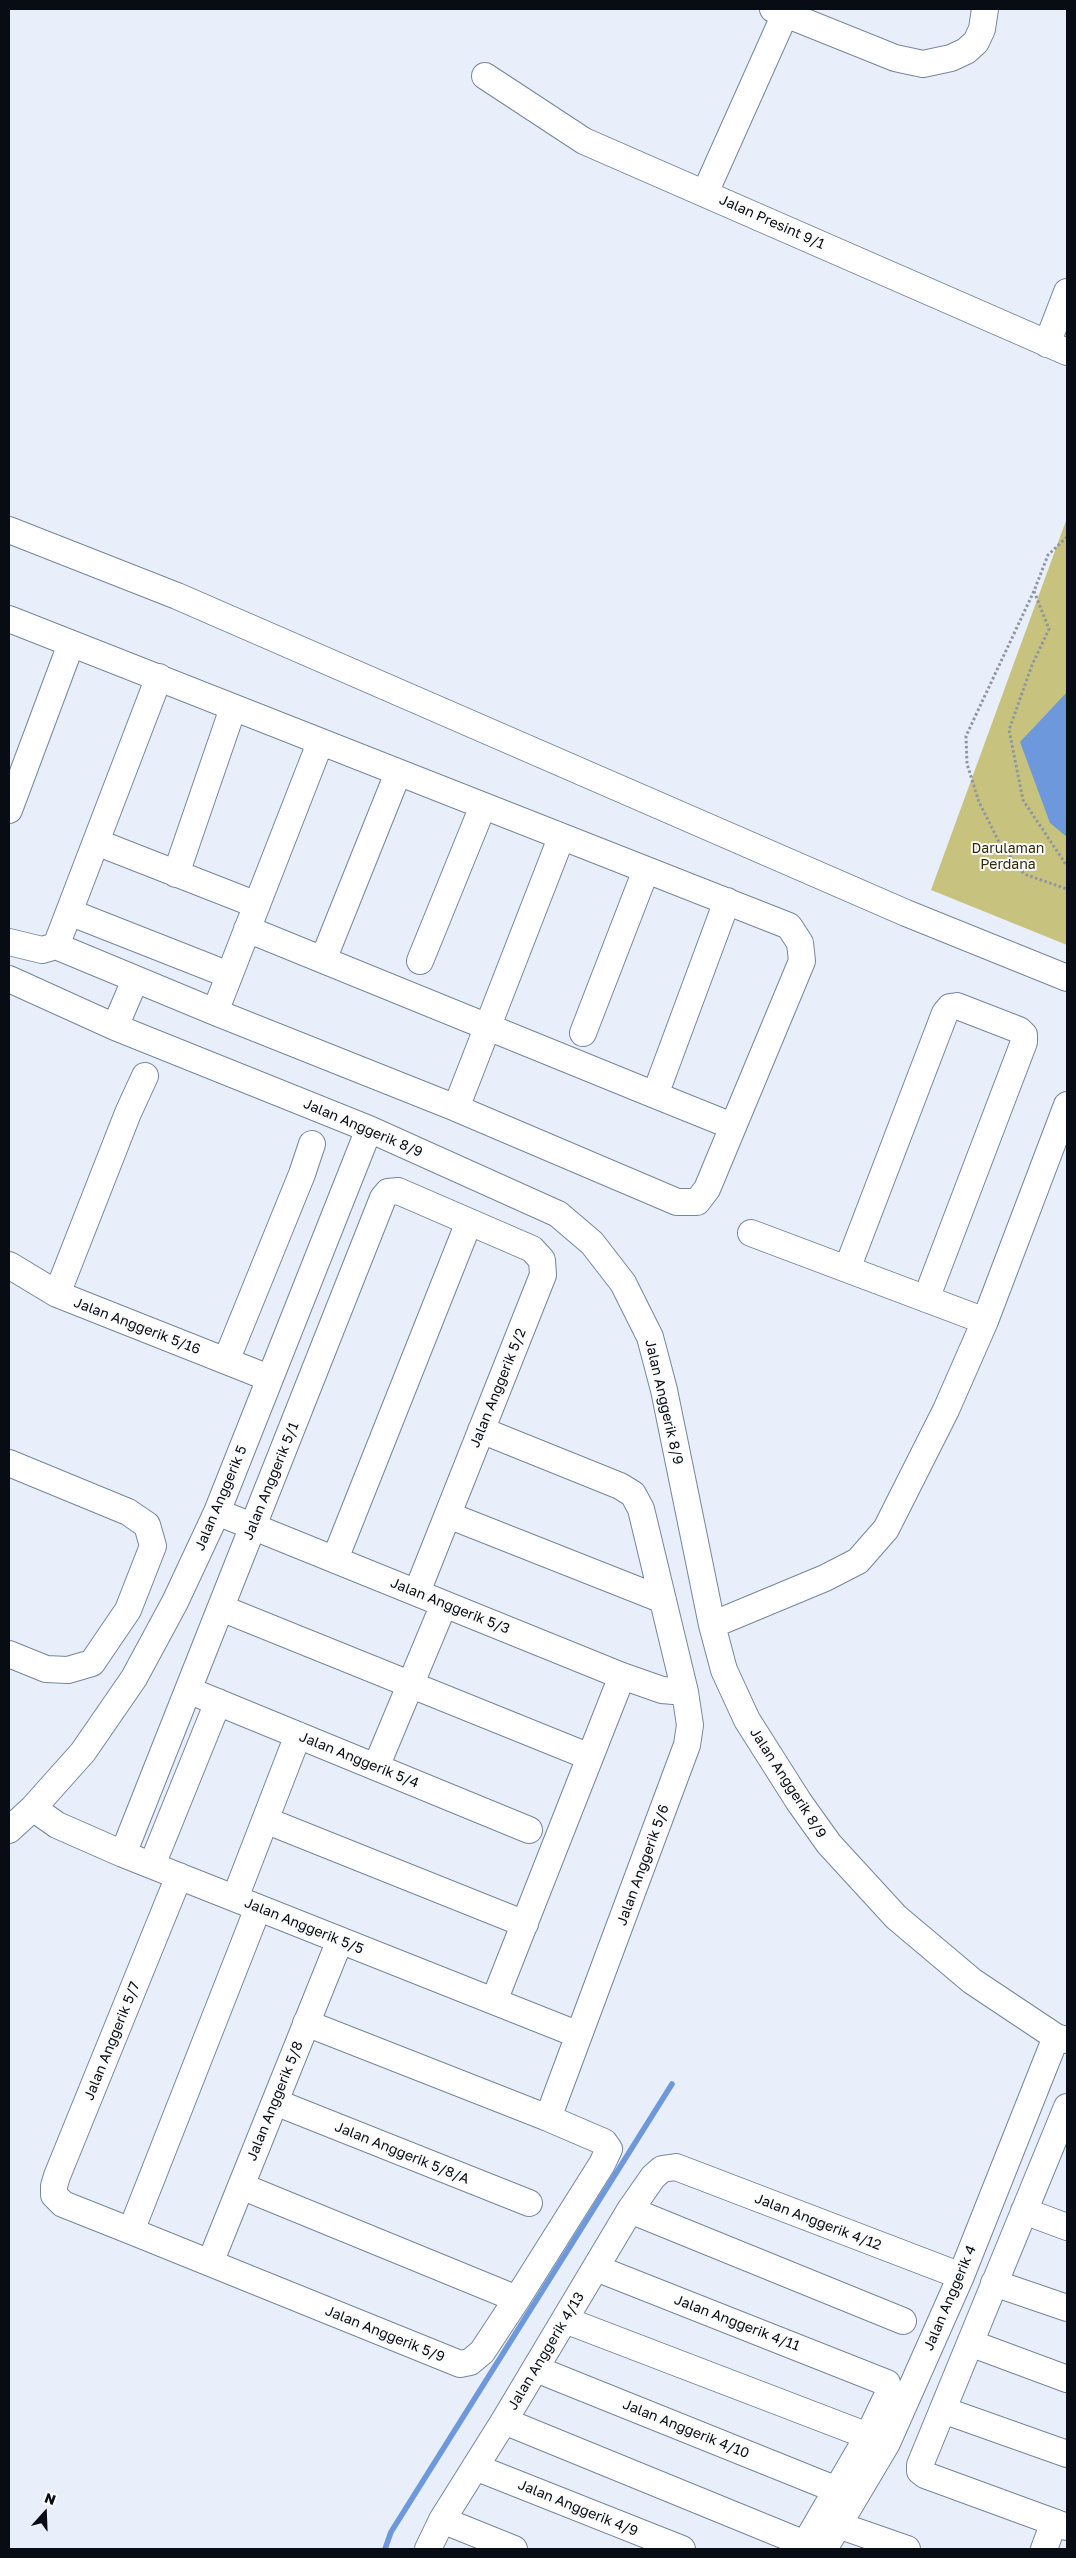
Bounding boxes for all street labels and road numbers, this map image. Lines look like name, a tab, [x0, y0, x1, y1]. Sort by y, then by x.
street label: Jalan Presint 9/1	[717, 191, 827, 253]
street label: Jalan Anggerik 8/9	[301, 1095, 425, 1161]
street label: Jalan Anggerik 5/16	[71, 1294, 203, 1358]
street label: Jalan Anggerik 5/2	[466, 1326, 530, 1450]
street label: Jalan Anggerik 8/9	[641, 1338, 687, 1466]
street label: Jalan Anggerik 5/1	[240, 1420, 302, 1542]
street label: Jalan Anggerik 5	[191, 1443, 251, 1553]
street label: Jalan Anggerik 5/3	[388, 1574, 512, 1638]
street label: Jalan Anggerik 8/9	[746, 1725, 830, 1841]
street label: Jalan Anggerik 5/4	[297, 1728, 421, 1792]
street label: Jalan Anggerik 5/6	[613, 1802, 673, 1928]
street label: Jalan Anggerik 5/5	[242, 1894, 366, 1958]
street label: Jalan Anggerik 5/7	[81, 1979, 143, 2103]
street label: Jalan Anggerik 5/8	[243, 2039, 307, 2163]
street label: Jalan Anggerik 5/8/A	[332, 2118, 472, 2188]
street label: Jalan Anggerik 4/12	[752, 2190, 884, 2254]
street label: Jalan Anggerik 4	[920, 2243, 980, 2353]
street label: Jalan Anggerik 4/13	[504, 2289, 588, 2413]
street label: Jalan Anggerik 4/11	[672, 2291, 802, 2355]
street label: Jalan Anggerik 5/9	[323, 2302, 447, 2366]
street label: Jalan Anggerik 4/10	[620, 2396, 752, 2462]
street label: Jalan Anggerik 4/9	[516, 2476, 640, 2540]

